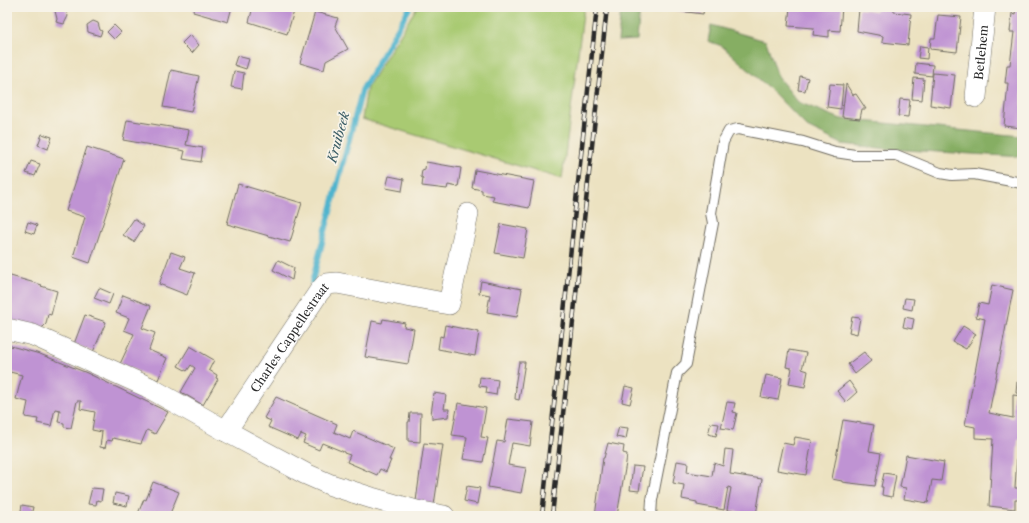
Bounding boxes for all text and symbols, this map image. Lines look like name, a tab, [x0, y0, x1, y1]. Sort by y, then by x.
street label: Betlehem	[970, 24, 991, 80]
water label: Kruibeek	[323, 109, 353, 165]
street label: Charles Cappellestraat	[247, 279, 332, 395]

